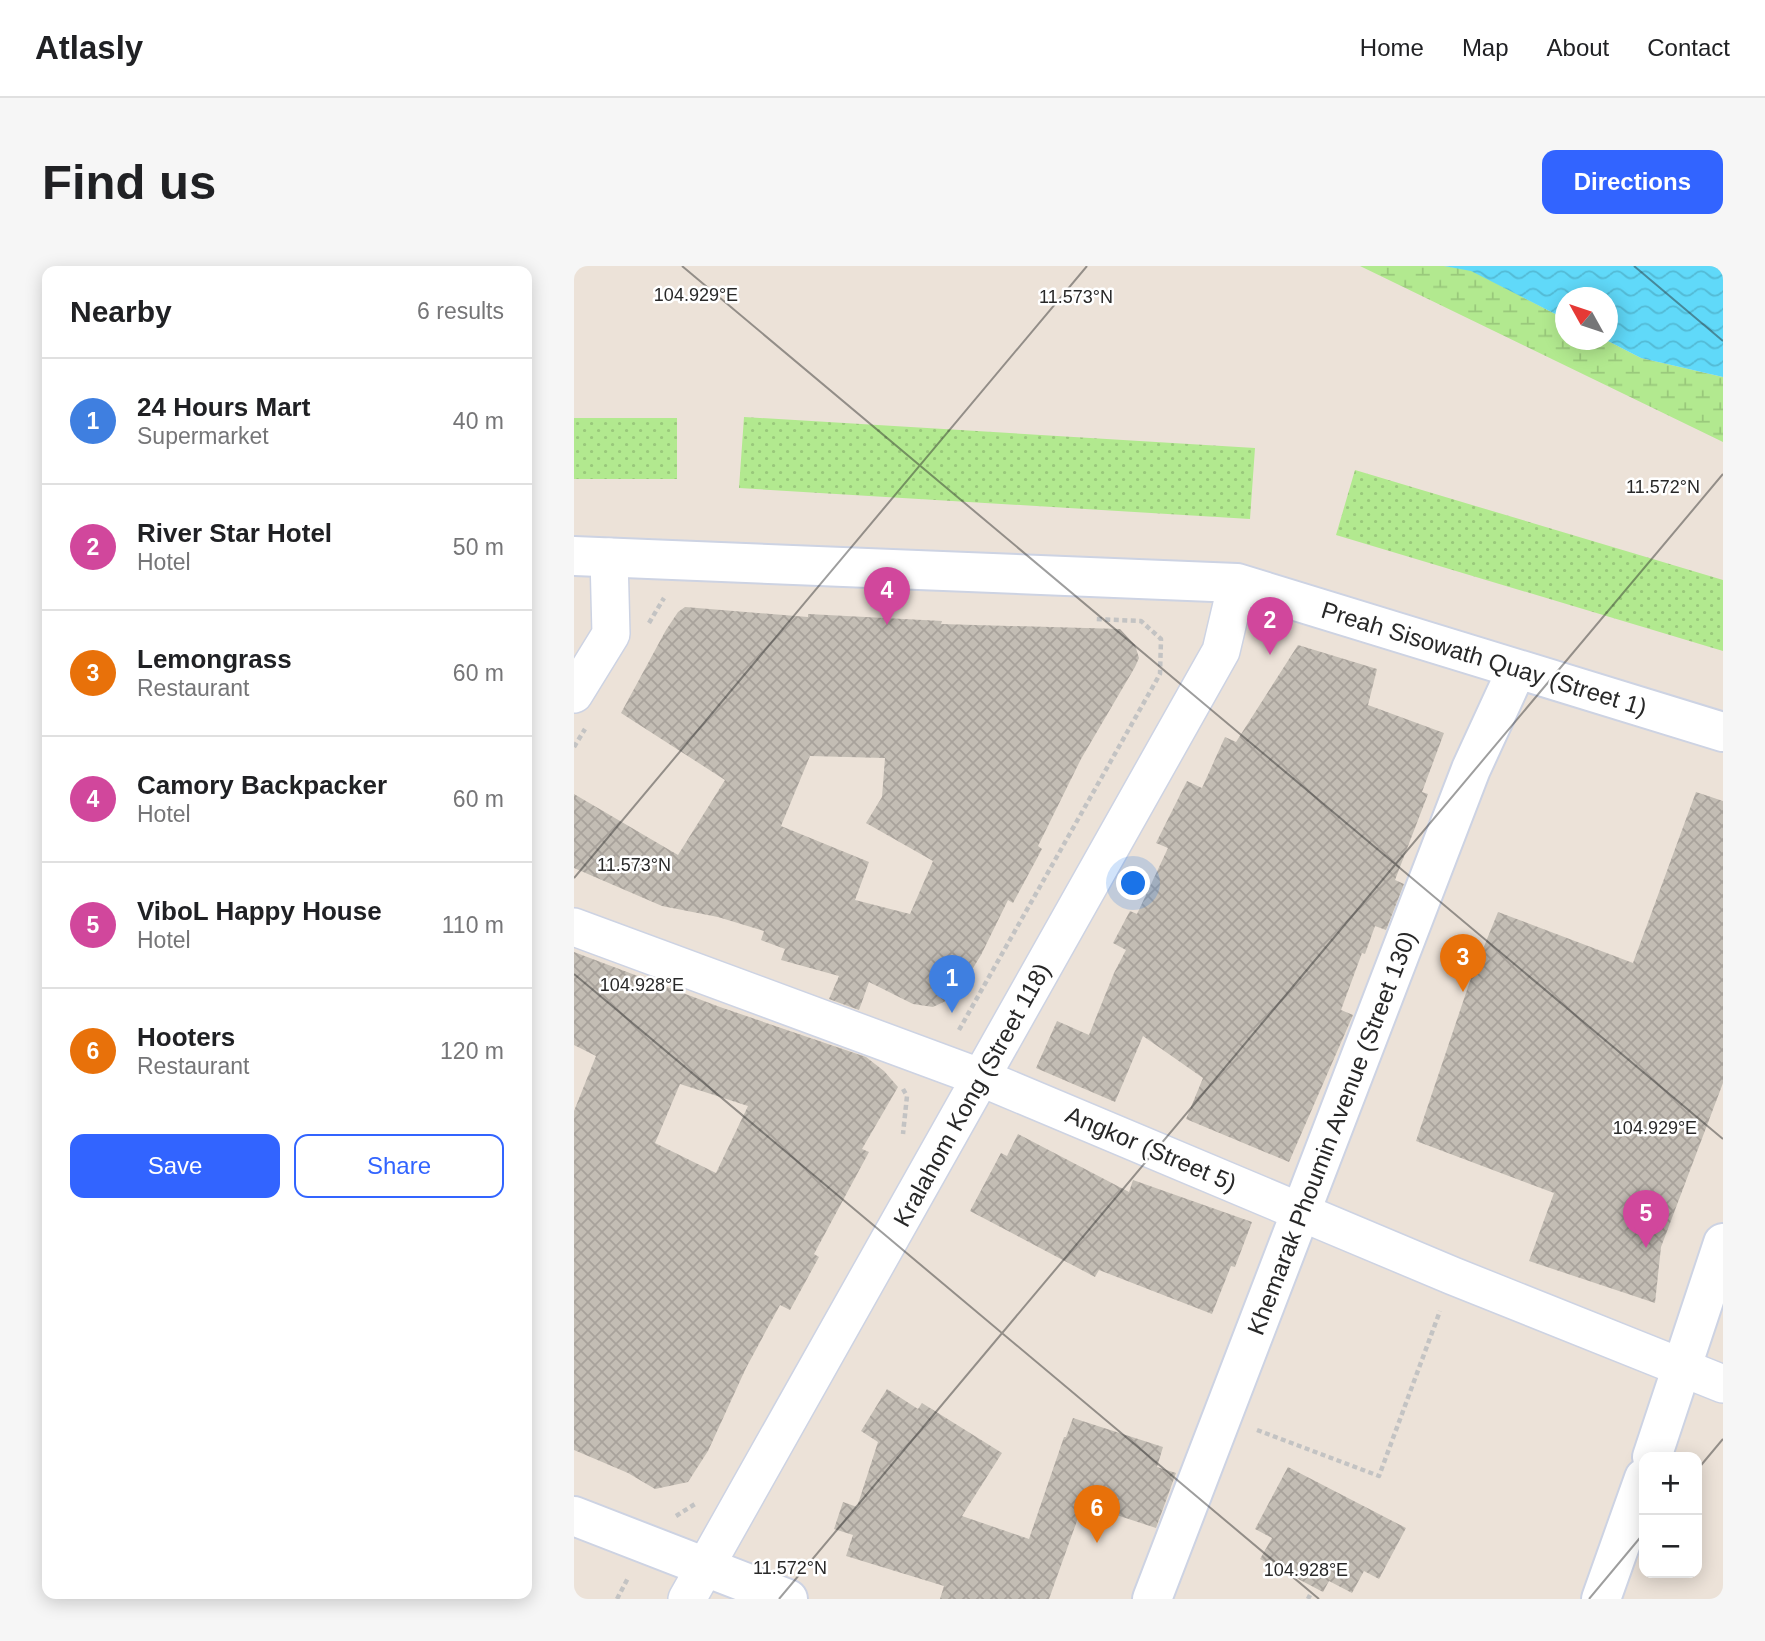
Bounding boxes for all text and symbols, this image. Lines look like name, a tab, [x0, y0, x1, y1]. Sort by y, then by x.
text: Atlasly	[35, 29, 143, 66]
text: Home	[1360, 34, 1424, 61]
text: Map	[1462, 34, 1509, 61]
text: About	[1547, 34, 1609, 61]
text: Contact	[1647, 34, 1730, 61]
button: Directions	[1542, 150, 1723, 214]
text: Find us	[42, 155, 216, 209]
text: 104.929°E	[654, 285, 738, 305]
text: 11.573°N	[1039, 287, 1113, 307]
north arrow	[1555, 287, 1618, 350]
text: Nearby	[70, 295, 172, 328]
text: 6 results	[417, 298, 504, 324]
text: 24 Hours Mart	[137, 392, 310, 422]
text: 1	[87, 408, 99, 434]
text: 40 m	[453, 408, 504, 434]
text: Supermarket	[137, 423, 269, 449]
text: 11.572°N	[1626, 477, 1700, 497]
text: River Star Hotel	[137, 518, 332, 548]
text: 2	[87, 534, 99, 560]
text: 50 m	[453, 534, 504, 560]
text: Hotel	[137, 549, 191, 575]
pin: 4	[864, 567, 910, 625]
street label: Preah Sisowath Quay (Street 1)	[1318, 596, 1650, 721]
pin: 2	[1247, 597, 1293, 655]
text: Lemongrass	[137, 644, 292, 674]
text: 3	[87, 660, 99, 686]
text: 60 m	[453, 660, 504, 686]
text: Restaurant	[137, 675, 250, 701]
text: Camory Backpacker	[137, 770, 387, 800]
text: 4	[87, 786, 99, 812]
text: 60 m	[453, 786, 504, 812]
text: Hotel	[137, 801, 191, 827]
text: 11.573°N	[597, 855, 671, 875]
your location	[1116, 866, 1150, 900]
text: ViboL Happy House	[137, 896, 382, 926]
text: 5	[87, 912, 99, 938]
text: 110 m	[442, 912, 504, 938]
text: Hotel	[137, 927, 191, 953]
street label: Khemarak Phoumin Avenue (Street 130)	[1242, 927, 1421, 1339]
pin: 3	[1440, 934, 1486, 992]
pin: 1	[929, 955, 975, 1013]
street label: Kralahom Kong (Street 118)	[887, 958, 1057, 1232]
text: 104.928°E	[600, 975, 684, 995]
text: Hooters	[137, 1022, 235, 1052]
text: 6	[87, 1038, 99, 1064]
text: 120 m	[440, 1038, 504, 1064]
text: Restaurant	[137, 1053, 250, 1079]
street label: Angkor (Street 5)	[1062, 1100, 1241, 1197]
text: 104.929°E	[1613, 1118, 1697, 1138]
button: Save	[70, 1134, 280, 1198]
button: Share	[294, 1134, 504, 1198]
pin: 5	[1623, 1190, 1669, 1248]
map controls	[1639, 1452, 1702, 1578]
button: +	[1639, 1452, 1702, 1515]
pin: 6	[1074, 1485, 1120, 1543]
button: −	[1639, 1515, 1702, 1578]
text: 11.572°N	[753, 1558, 827, 1578]
text: 104.928°E	[1264, 1560, 1348, 1580]

